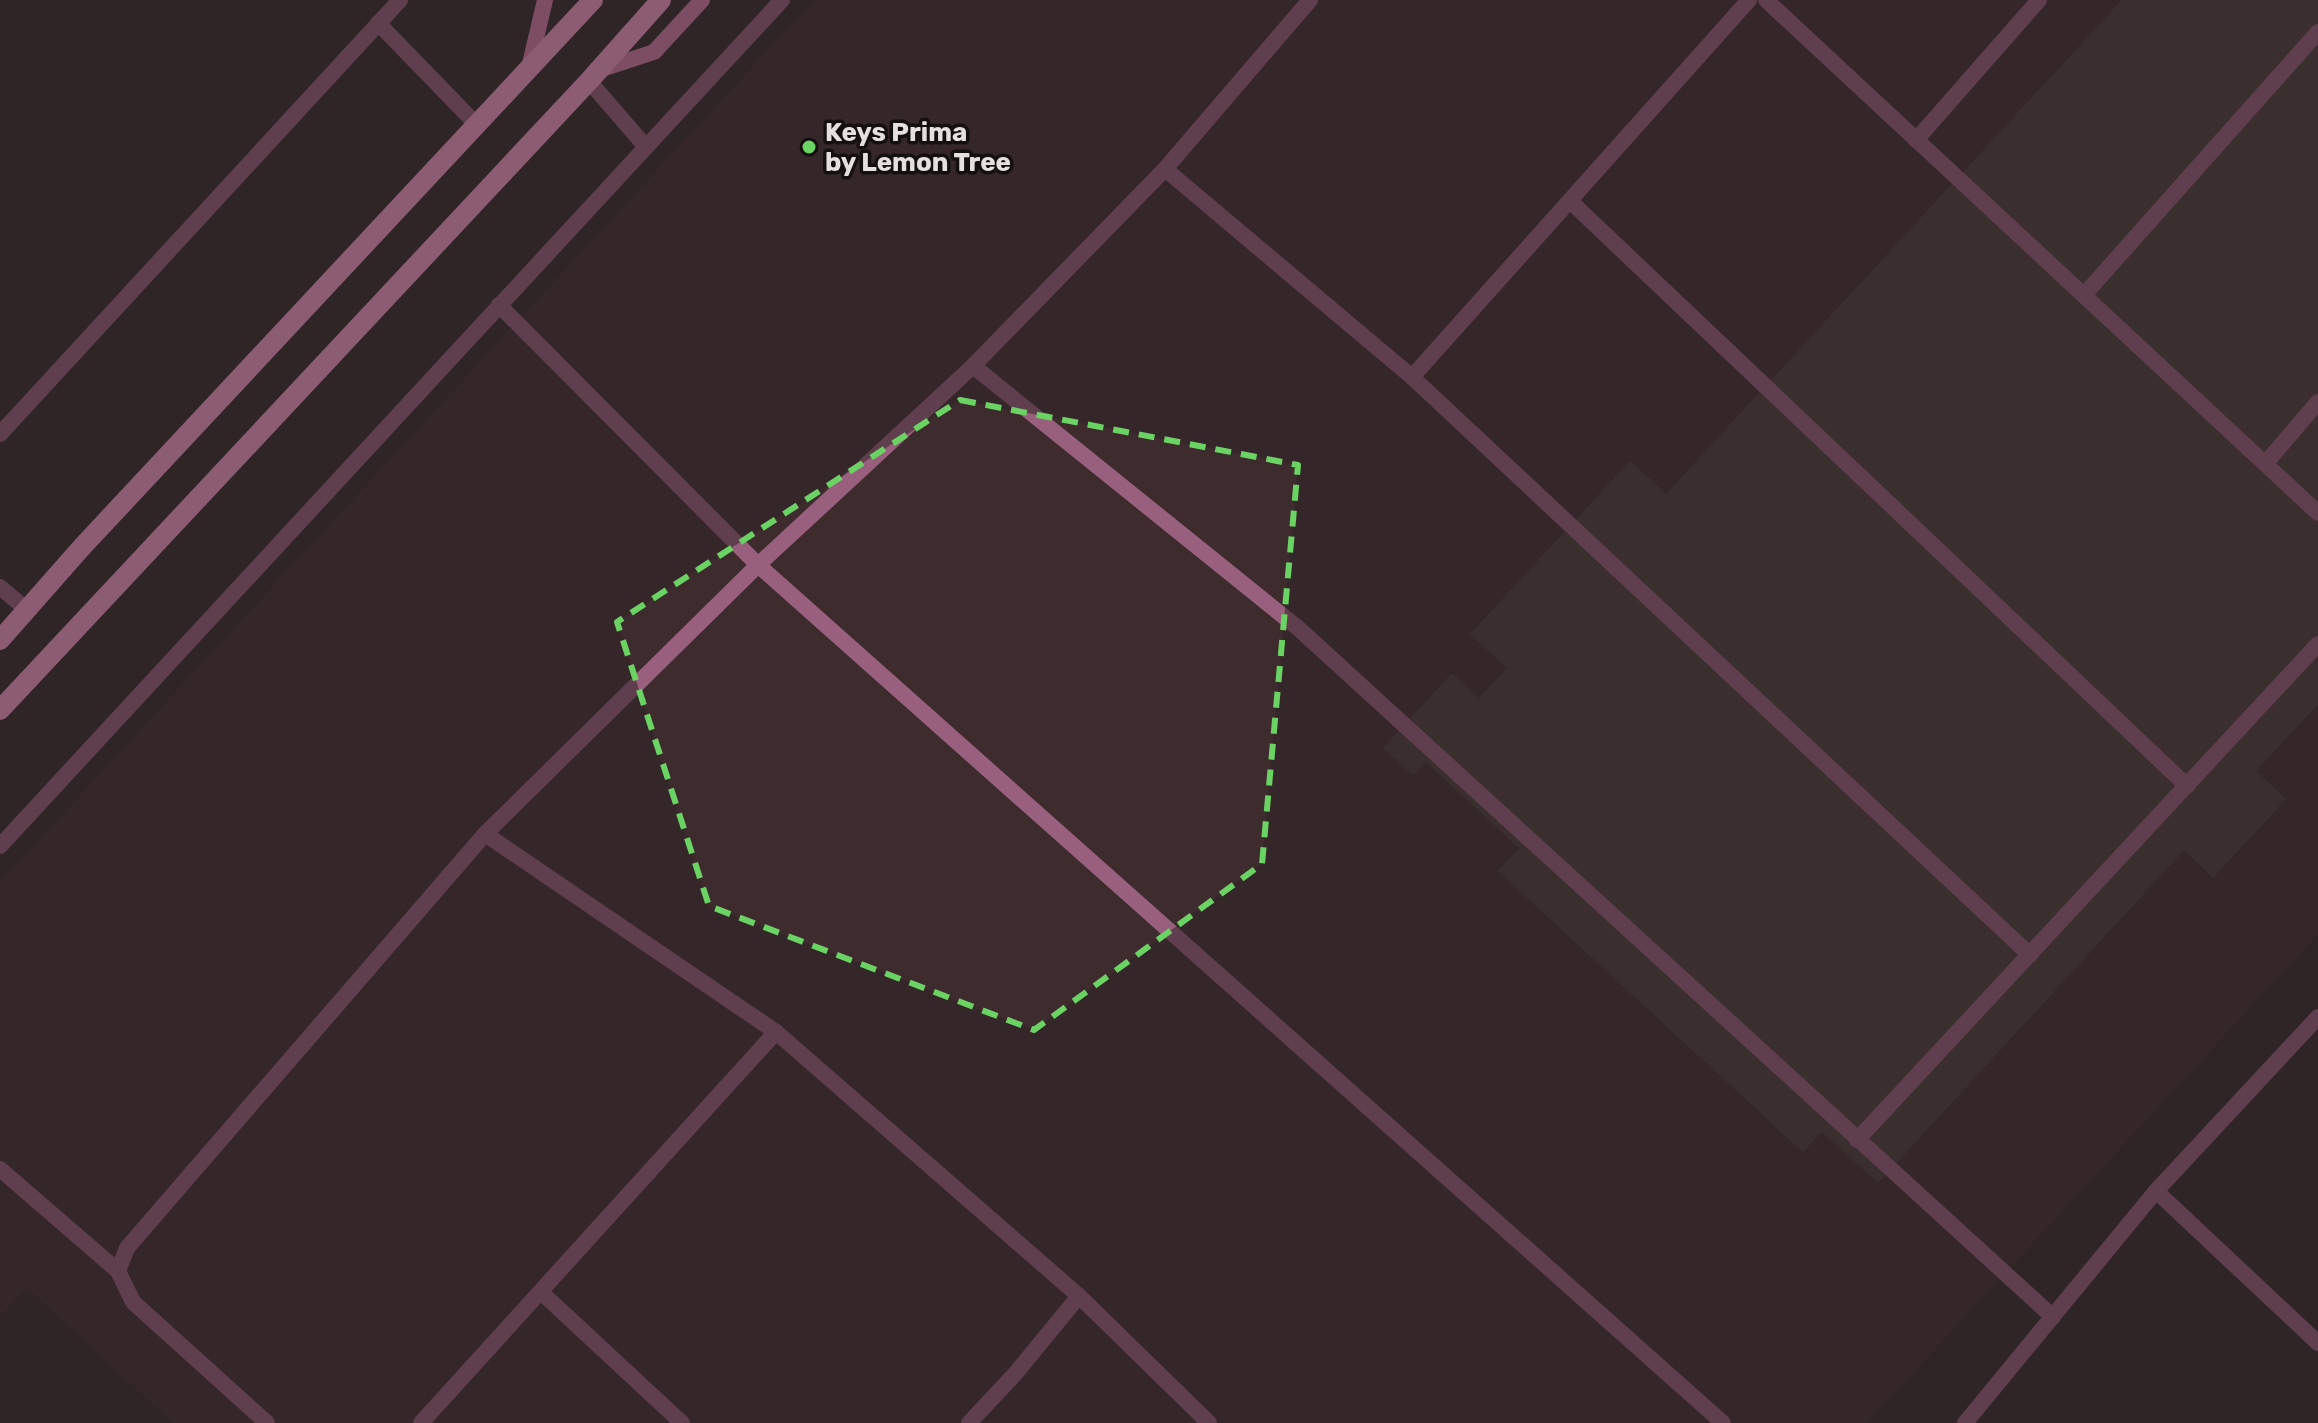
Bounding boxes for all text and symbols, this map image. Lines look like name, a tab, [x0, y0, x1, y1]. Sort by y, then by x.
place label: Keys Prima by Lemon Tree	[825, 117, 1011, 178]
marker: Keys Prima by Lemon Tree	[800, 138, 818, 156]

